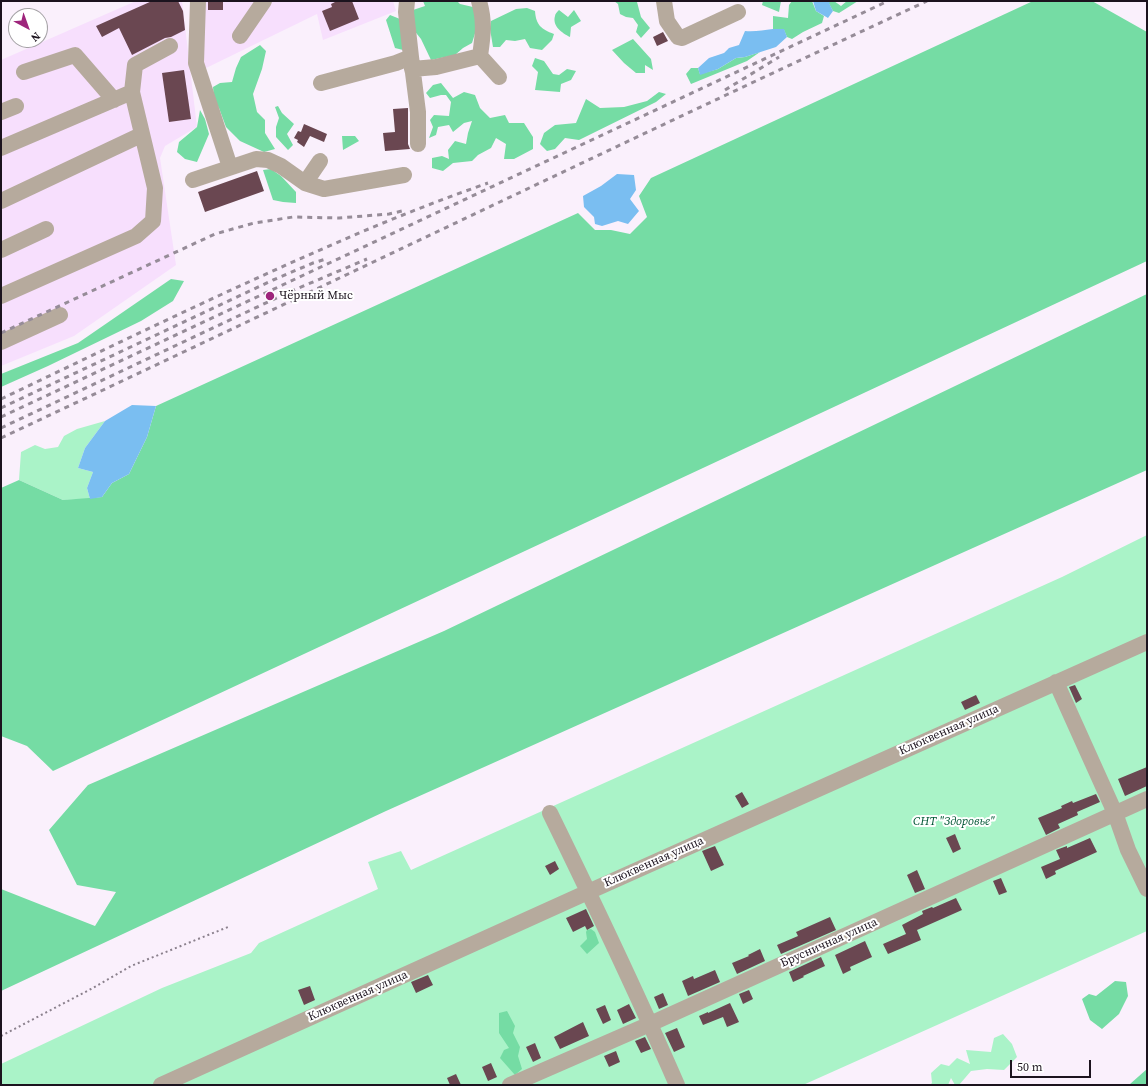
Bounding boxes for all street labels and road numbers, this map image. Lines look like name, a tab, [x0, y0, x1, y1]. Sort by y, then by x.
street label: Клюквенная улица	[897, 702, 1001, 758]
street label: Клюквенная улица	[602, 834, 706, 890]
street label: Брусничная улица	[778, 915, 880, 971]
street label: Клюквенная улица	[306, 968, 410, 1024]

